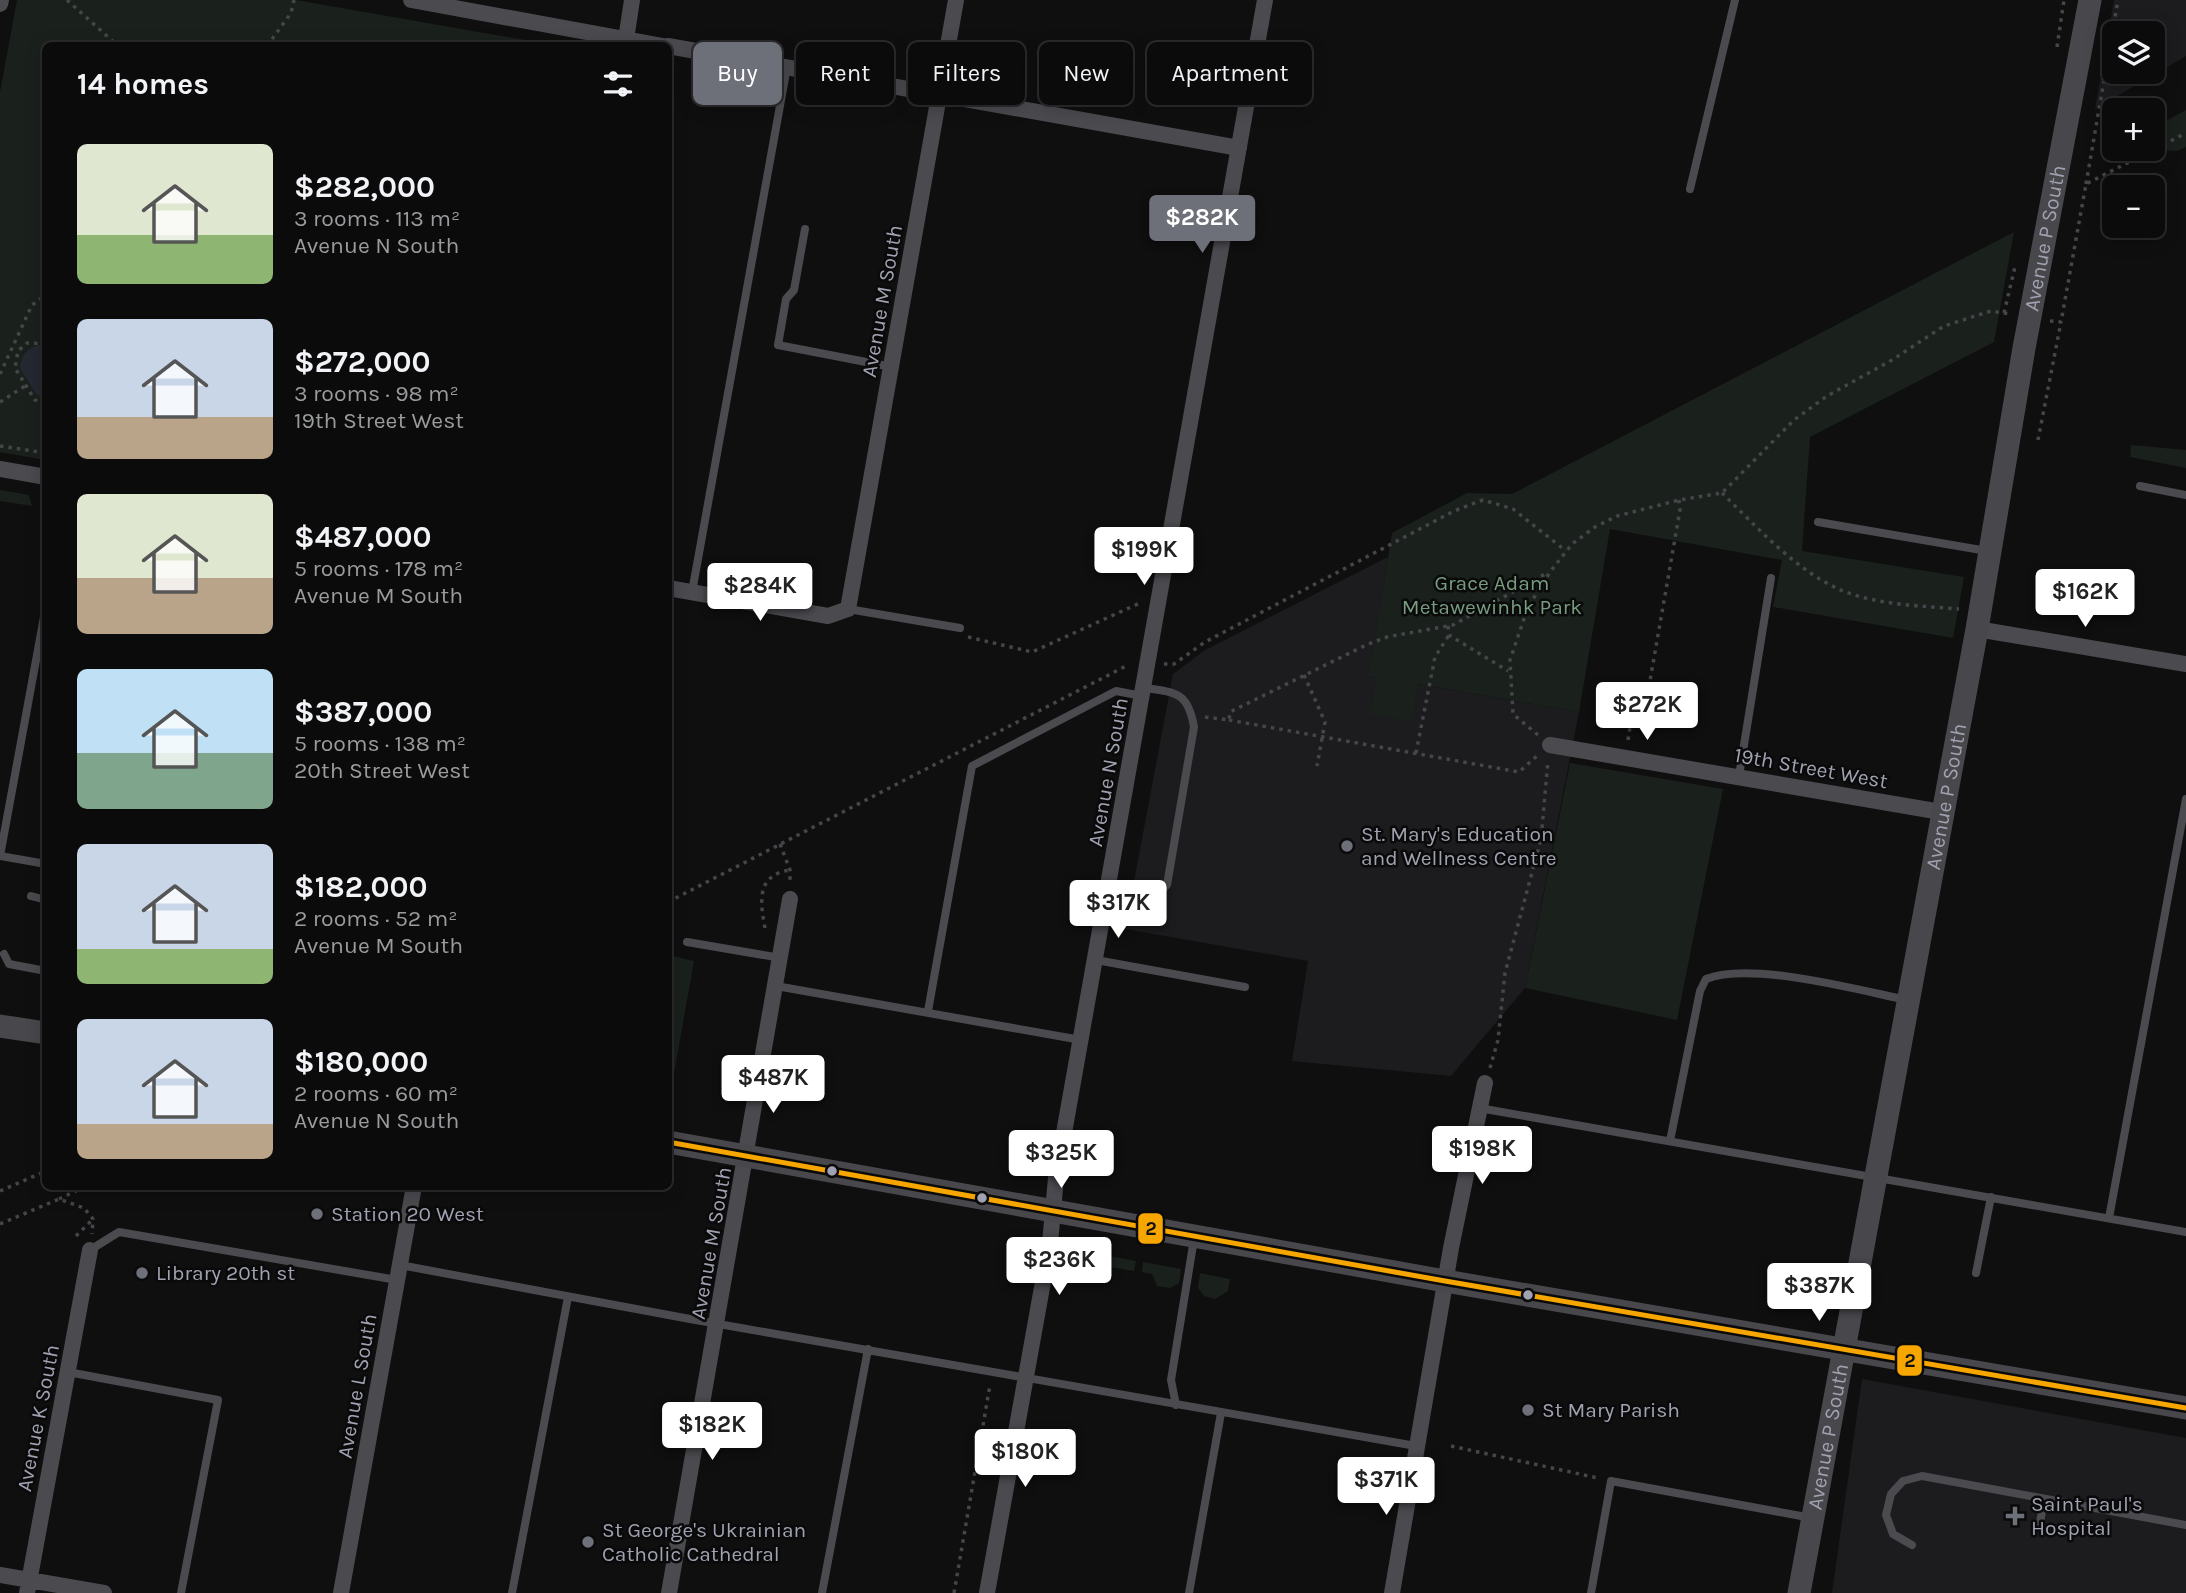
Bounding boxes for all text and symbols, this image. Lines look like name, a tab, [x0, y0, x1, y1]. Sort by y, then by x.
map controls	[2102, 21, 2165, 238]
button: layers	[2102, 21, 2165, 84]
chip: Buy	[693, 42, 782, 105]
chip: Rent	[796, 42, 894, 105]
chip: Filters	[908, 42, 1025, 105]
chip: New	[1039, 42, 1133, 105]
chip: Apartment	[1147, 42, 1312, 105]
icon: filters	[599, 65, 637, 103]
text: 14 homes	[77, 66, 209, 102]
button: +	[2102, 98, 2165, 161]
street label: Avenue P South	[2019, 163, 2070, 313]
text: $282,000	[294, 169, 435, 205]
icon: home	[133, 172, 217, 256]
button: −	[2102, 175, 2165, 238]
pin: $282K	[1153, 196, 1251, 255]
text: $282K	[1165, 204, 1239, 231]
text: 3 rooms · 113 m²	[294, 205, 460, 232]
street label: Avenue M South	[857, 223, 907, 379]
text: Avenue N South	[294, 232, 459, 259]
text: $272,000	[294, 344, 430, 380]
icon: home	[133, 347, 217, 431]
text: 3 rooms · 98 m²	[294, 380, 459, 407]
text: 19th Street West	[294, 407, 464, 434]
text: $487,000	[294, 519, 431, 555]
icon: home	[133, 522, 217, 606]
pin: $199K	[1095, 528, 1193, 587]
text: $199K	[1110, 536, 1178, 563]
text: 5 rooms · 178 m²	[294, 555, 463, 582]
pin: $284K	[711, 564, 809, 623]
pin: $162K	[2036, 570, 2134, 629]
park label: Grace Adam Metawewinhk Park	[1402, 571, 1582, 619]
text: $284K	[723, 572, 797, 599]
text: $162K	[2052, 578, 2118, 605]
text: Avenue M South	[294, 582, 463, 609]
pin: $272K	[1598, 682, 1696, 742]
text: $272K	[1612, 691, 1682, 718]
text: $387,000	[294, 694, 432, 730]
street label: Avenue N South	[1083, 696, 1133, 848]
icon: home	[133, 697, 217, 781]
street label: Avenue P South	[1921, 721, 1971, 872]
text: 5 rooms · 138 m²	[294, 730, 466, 757]
street label: 19th Street West	[1733, 743, 1890, 793]
text: 20th Street West	[294, 757, 470, 784]
place label: St. Mary's Education and Wellness Centre	[1361, 822, 1556, 870]
marker: St. Mary's Education and Wellness Centre	[1339, 838, 1355, 854]
text: $182,000	[294, 869, 427, 905]
icon: home	[133, 872, 217, 956]
pin: $317K	[1069, 880, 1167, 940]
text: $317K	[1086, 889, 1150, 916]
text: 2 rooms · 52 m²	[294, 905, 457, 932]
text: Avenue M South	[294, 932, 463, 959]
text: $180,000	[294, 1044, 428, 1080]
icon: home	[133, 1047, 217, 1131]
pin: $487K	[724, 1056, 822, 1115]
text: $487K	[738, 1064, 808, 1091]
text: 2 rooms · 60 m²	[294, 1080, 458, 1107]
text: Avenue N South	[294, 1107, 459, 1134]
pin: $198K	[1433, 1126, 1531, 1186]
pin: $325K	[1012, 1130, 1110, 1190]
text: $198K	[1448, 1135, 1516, 1162]
text: $325K	[1025, 1139, 1097, 1166]
unlabelled marker	[825, 1164, 839, 1178]
street label: Avenue M South	[686, 1165, 736, 1321]
unlabelled marker	[975, 1191, 989, 1205]
place label: Station 20 West	[331, 1202, 484, 1226]
marker: Station 20 West	[309, 1206, 325, 1222]
line badge: 2	[1137, 1212, 1164, 1245]
text: 2	[1145, 1218, 1157, 1240]
pin: $236K	[1010, 1238, 1108, 1297]
text: $236K	[1022, 1246, 1096, 1273]
place label: Library 20th st	[156, 1261, 295, 1285]
pin: $387K	[1770, 1264, 1868, 1323]
marker: Library 20th st	[134, 1265, 150, 1281]
text: $387K	[1783, 1272, 1855, 1299]
unlabelled marker	[1521, 1288, 1535, 1302]
street label: Avenue L South	[332, 1312, 382, 1460]
street label: Avenue K South	[12, 1342, 64, 1494]
line badge: 2	[1896, 1344, 1923, 1377]
text: 2	[1904, 1350, 1916, 1372]
street label: Avenue P South	[1803, 1362, 1853, 1512]
place label: St Mary Parish	[1542, 1398, 1680, 1422]
pin: $182K	[663, 1402, 761, 1462]
marker: St Mary Parish	[1520, 1402, 1536, 1418]
text: $182K	[678, 1411, 746, 1438]
pin: $180K	[976, 1430, 1074, 1489]
text: $180K	[991, 1438, 1059, 1465]
pin: $371K	[1337, 1458, 1435, 1517]
text: $371K	[1354, 1466, 1418, 1493]
place label: Saint Paul's Hospital	[2031, 1492, 2143, 1540]
marker: Saint Paul's Hospital	[2005, 1506, 2025, 1526]
place label: St George's Ukrainian Catholic Cathedral	[602, 1518, 806, 1566]
marker: St George's Ukrainian Catholic Cathedral	[580, 1534, 596, 1550]

